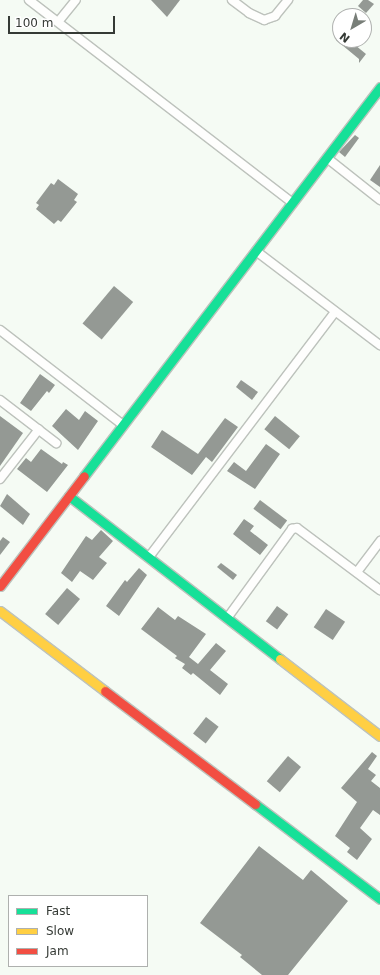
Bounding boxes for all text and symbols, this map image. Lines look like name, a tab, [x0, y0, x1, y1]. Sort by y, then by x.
scale bar	[10, 8, 117, 34]
north arrow	[332, 8, 372, 48]
text: 100 m	[15, 16, 53, 30]
text: N	[337, 29, 353, 45]
legend	[8, 895, 148, 967]
text: Fast	[46, 904, 70, 918]
text: Slow	[46, 924, 74, 938]
text: Jam	[46, 944, 69, 958]

